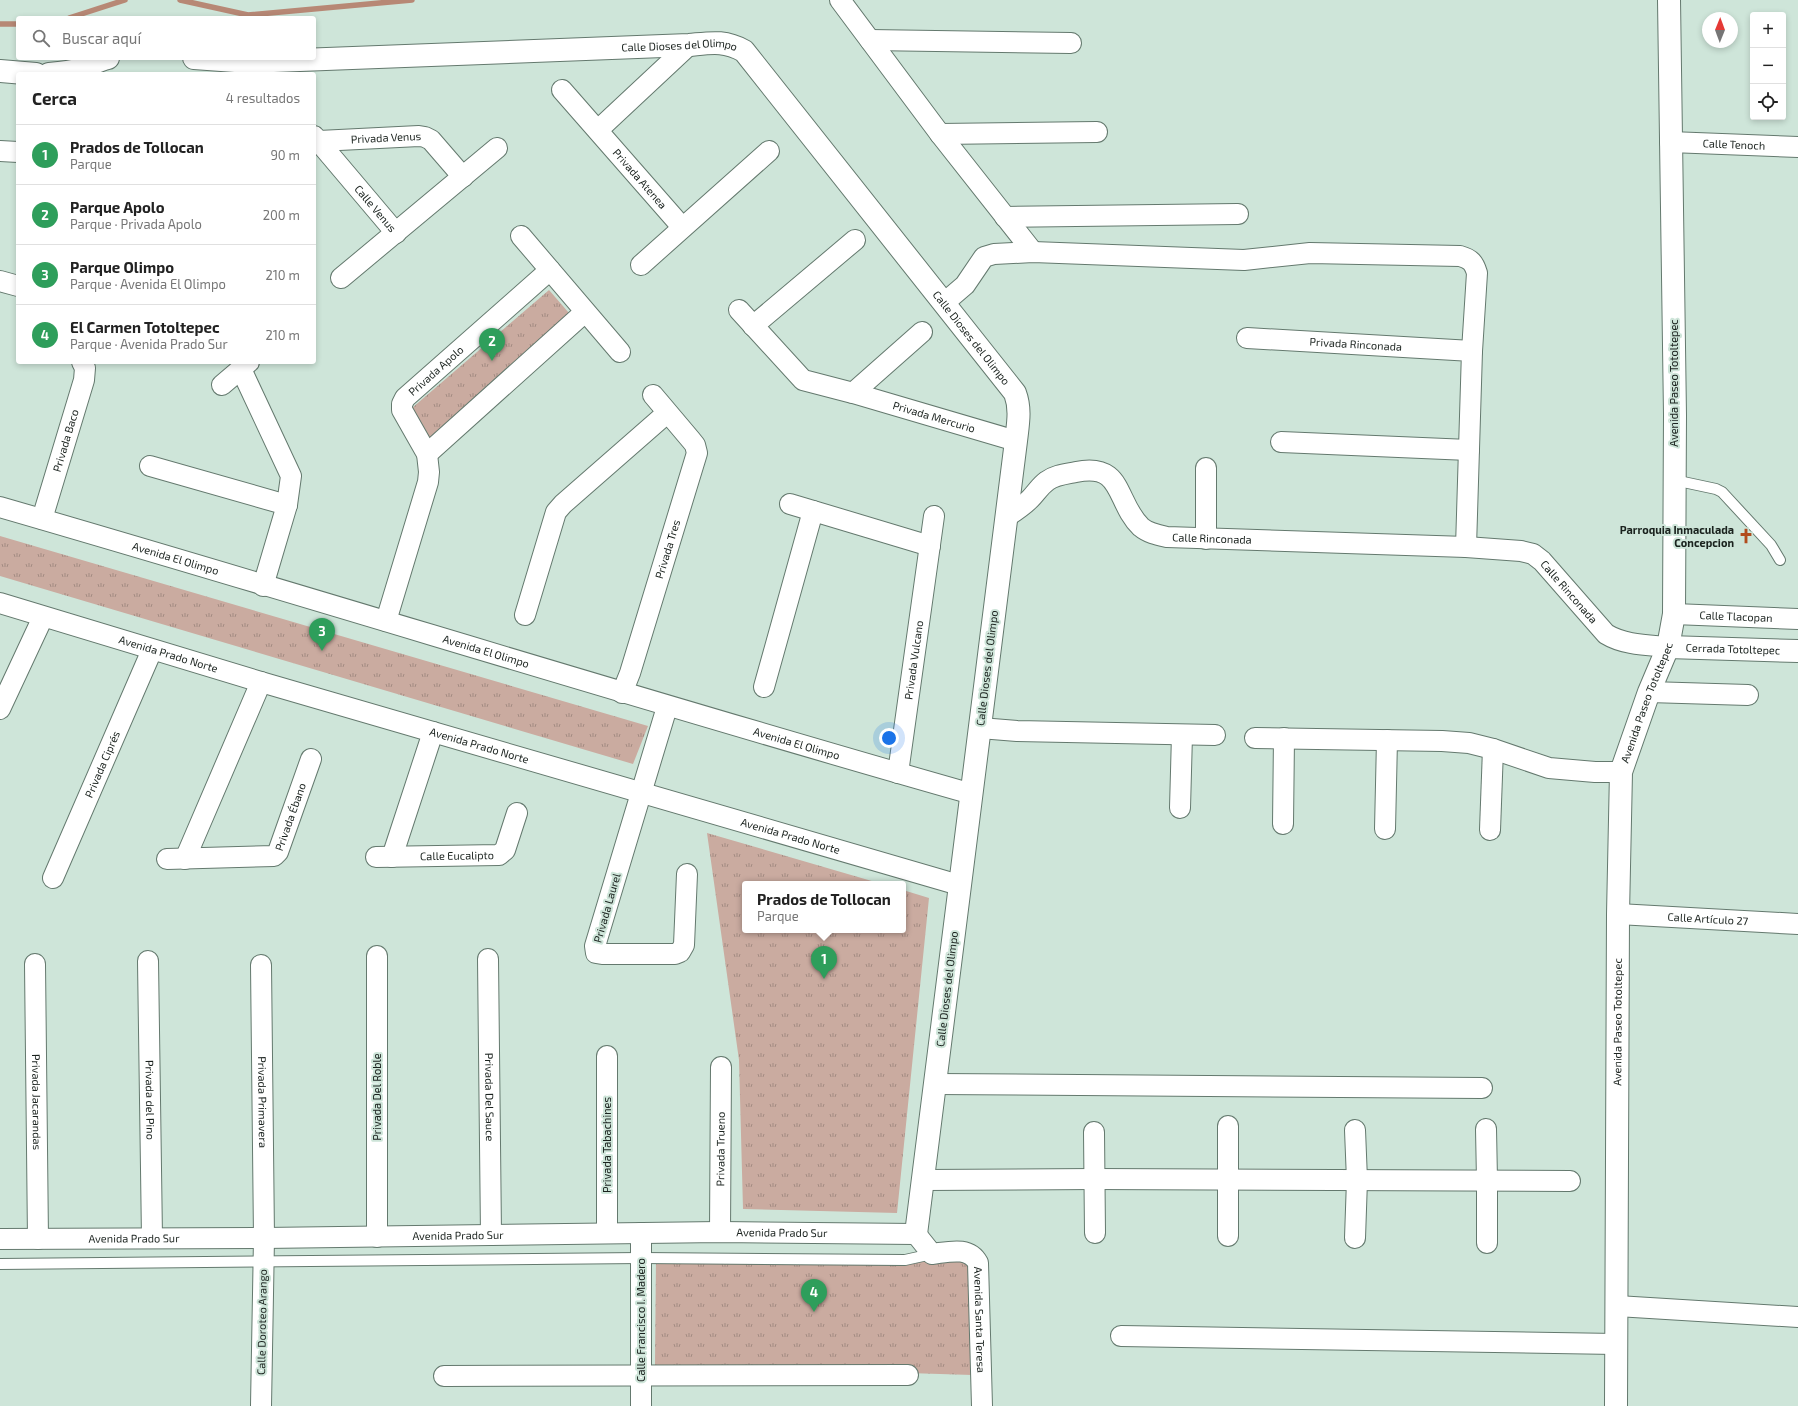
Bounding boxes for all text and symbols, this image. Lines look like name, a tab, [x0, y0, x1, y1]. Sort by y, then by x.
north arrow	[1702, 12, 1738, 48]
map controls	[1750, 12, 1786, 120]
button: +	[1750, 12, 1786, 48]
search box	[16, 16, 316, 60]
icon: search	[30, 27, 52, 49]
text: Buscar aquí	[62, 29, 141, 47]
street label: Calle Dioses del Olimpo	[621, 36, 739, 54]
button: −	[1750, 48, 1786, 84]
button: locate	[1750, 84, 1786, 120]
text: Cerca	[32, 88, 77, 108]
text: 4 resultados	[226, 90, 300, 106]
street label: Privada Venus	[350, 129, 422, 145]
street label: Calle Tenoch	[1702, 136, 1765, 152]
text: Prados de Tollocan	[70, 138, 204, 156]
street label: Privada Atenea	[610, 146, 670, 211]
text: 1	[42, 147, 48, 163]
text: 90 m	[270, 147, 300, 163]
text: Parque	[70, 156, 112, 172]
street label: Calle Venus	[352, 182, 399, 235]
text: Parque Apolo	[70, 198, 165, 216]
text: 2	[41, 207, 49, 223]
text: 200 m	[263, 207, 300, 223]
text: Parque · Privada Apolo	[70, 216, 202, 232]
text: Parque Olimpo	[70, 258, 174, 276]
text: 3	[41, 267, 49, 283]
text: 210 m	[265, 267, 300, 283]
text: Parque · Avenida El Olimpo	[70, 276, 226, 292]
street label: Calle Dioses del Olimpo	[930, 288, 1013, 387]
text: El Carmen Totoltepec	[70, 318, 220, 336]
street label: Avenida Paseo Totoltepec	[1667, 319, 1680, 447]
text: 4	[41, 327, 49, 343]
text: 210 m	[265, 327, 300, 343]
pin: 2	[479, 328, 505, 361]
street label: Privada Rinconada	[1309, 335, 1402, 353]
text: Parque · Avenida Prado Sur	[70, 336, 228, 352]
street label: Privada Apolo	[405, 343, 466, 398]
street label: Privada Mercurio	[891, 398, 977, 435]
street label: Privada Baco	[50, 408, 81, 473]
street label: Privada Tres	[652, 517, 682, 580]
place label: Parroquia Inmaculada Concepcion	[1620, 523, 1734, 549]
church icon: Parroquia Inmaculada Concepcion	[1737, 527, 1755, 545]
street label: Calle Rinconada	[1172, 530, 1252, 546]
street label: Avenida El Olimpo	[131, 539, 221, 577]
street label: Calle Rinconada	[1538, 557, 1600, 626]
street label: Calle Tlacopan	[1699, 608, 1773, 624]
street label: Calle Dioses del Olimpo	[973, 609, 1000, 726]
pin: 3	[309, 618, 335, 651]
street label: Privada Vulcano	[901, 619, 925, 701]
street label: Avenida Prado Norte	[118, 632, 220, 675]
street label: Avenida El Olimpo	[441, 632, 531, 670]
street label: Cerrada Totoltepec	[1686, 641, 1780, 656]
street label: Avenida Paseo Totoltepec	[1618, 642, 1675, 764]
street label: Avenida Prado Norte	[428, 724, 531, 766]
street label: Avenida El Olimpo	[752, 724, 842, 762]
street label: Privada Ciprés	[82, 728, 122, 799]
your location	[879, 728, 899, 748]
street label: Privada Ébano	[272, 781, 308, 853]
street label: Avenida Prado Norte	[739, 815, 842, 856]
street label: Calle Eucalipto	[420, 848, 494, 862]
street label: Privada Laurel	[590, 871, 623, 944]
popup	[742, 881, 906, 933]
text: Prados de Tollocan	[757, 890, 891, 908]
text: Parque	[757, 908, 799, 924]
street label: Calle Artículo 27	[1667, 910, 1749, 927]
street label: Calle Dioses del Olimpo	[933, 930, 960, 1047]
pin: 1	[811, 946, 837, 979]
street label: Avenida Paseo Totoltepec	[1610, 958, 1624, 1086]
street label: Privada Del Roble	[370, 1053, 383, 1141]
street label: Privada Del Sauce	[483, 1053, 497, 1141]
street label: Privada Jacarandas	[30, 1054, 44, 1151]
street label: Privada Primavera	[256, 1056, 270, 1148]
street label: Privada del Pino	[143, 1060, 158, 1140]
street label: Privada Tabachines	[600, 1097, 613, 1193]
street label: Privada Trueno	[713, 1112, 727, 1186]
street label: Avenida Prado Sur	[736, 1225, 828, 1239]
street label: Avenida Prado Sur	[412, 1228, 504, 1242]
street label: Avenida Prado Sur	[88, 1231, 180, 1245]
street label: Calle Francisco I. Madero	[634, 1258, 647, 1382]
street label: Avenida Santa Teresa	[972, 1267, 988, 1373]
street label: Calle Doroteo Arango	[254, 1269, 269, 1375]
pin: 4	[801, 1279, 827, 1312]

